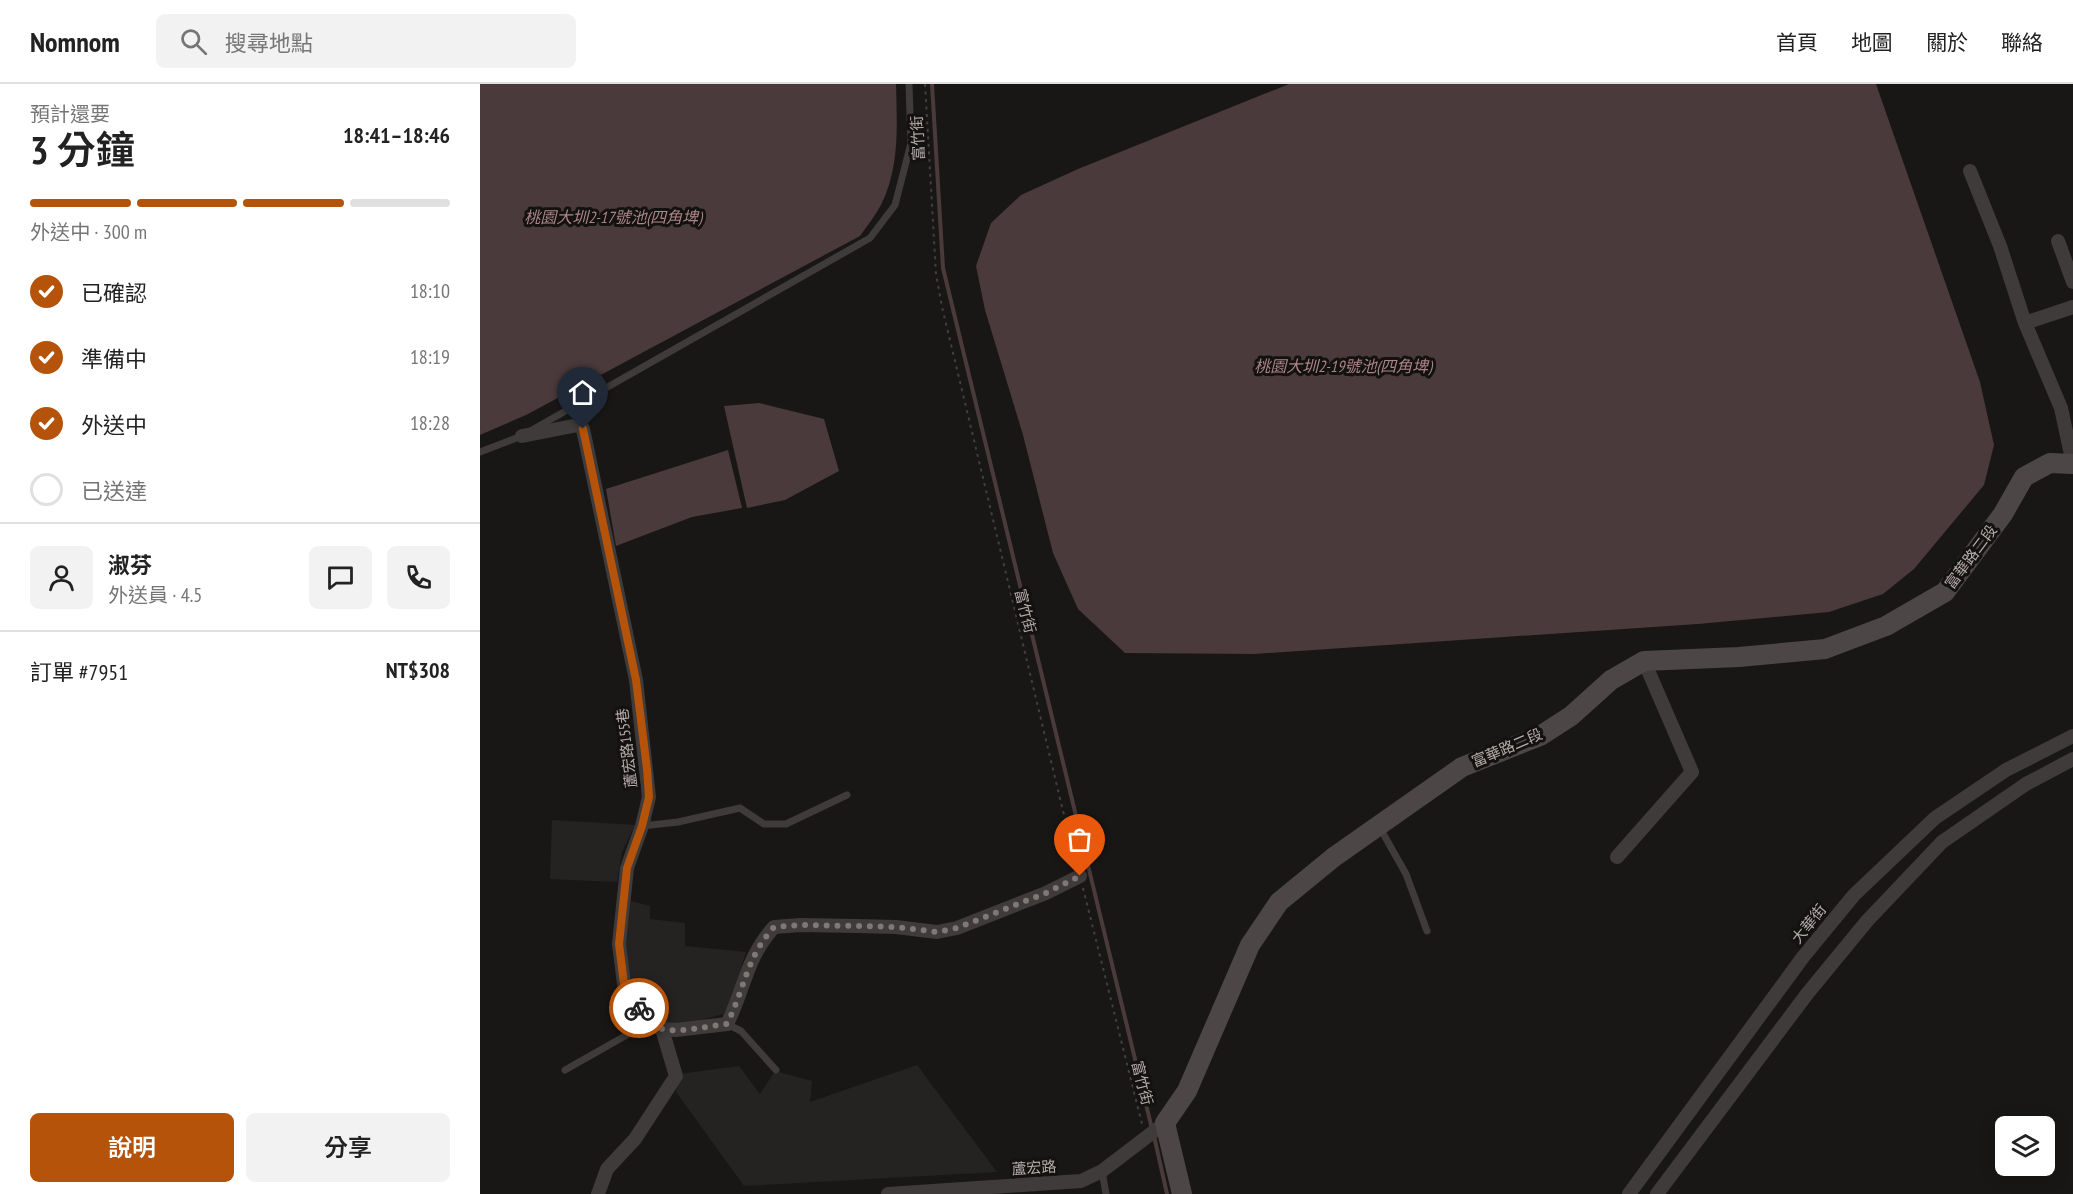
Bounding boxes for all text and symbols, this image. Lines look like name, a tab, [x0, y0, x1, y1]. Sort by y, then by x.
search box	[156, 14, 576, 68]
text: Nomnom	[30, 23, 120, 60]
icon: search	[177, 25, 210, 58]
text: 搜尋地點	[225, 29, 313, 57]
text: 首頁	[1776, 29, 1818, 56]
text: 地圖	[1851, 29, 1893, 56]
text: 關於	[1926, 29, 1968, 56]
text: 聯絡	[2001, 29, 2043, 56]
text: 預計還要	[30, 101, 110, 127]
street label: 富竹街	[907, 115, 928, 161]
text: 18:41–18:46	[343, 121, 450, 149]
text: 3 分鐘	[30, 124, 135, 175]
water label: 桃園大圳2-17號池(四角埤)	[524, 207, 704, 227]
text: 外送中 · 300 m	[30, 219, 147, 245]
icon: check	[30, 275, 63, 308]
text: 18:10	[410, 278, 450, 304]
text: 已確認	[81, 279, 147, 307]
icon: check	[30, 341, 63, 374]
text: 18:19	[410, 344, 450, 370]
text: 準備中	[81, 345, 147, 373]
water label: 桃園大圳2-19號池(四角埤)	[1254, 356, 1434, 376]
pin	[557, 367, 608, 429]
icon: home	[566, 376, 599, 409]
icon: check	[30, 407, 63, 440]
text: 18:28	[410, 410, 450, 436]
text: 外送中	[81, 411, 147, 439]
text: 已送達	[81, 477, 147, 505]
street label: 富華路二段	[1940, 521, 2001, 592]
button: person	[30, 546, 93, 609]
button: chat	[309, 546, 372, 609]
button: phone	[387, 546, 450, 609]
text: 淑芬	[108, 551, 152, 579]
text: 外送員 · 4.5	[108, 582, 202, 608]
street label: 富竹街	[1011, 587, 1040, 635]
text: NT$308	[386, 656, 450, 684]
text: 訂單 #7951	[30, 658, 128, 686]
street label: 蘆宏路155巷	[612, 707, 641, 789]
street label: 富華路二段	[1469, 724, 1545, 771]
pin	[1054, 814, 1105, 876]
icon: bag	[1063, 823, 1096, 856]
street label: 大華街	[1787, 900, 1830, 947]
courier	[609, 978, 669, 1038]
icon: bike	[623, 992, 656, 1025]
street label: 富竹街	[1128, 1059, 1157, 1107]
button: 說明	[30, 1113, 234, 1182]
button: 分享	[246, 1113, 450, 1182]
map controls	[1995, 1116, 2055, 1176]
button: layers	[1995, 1116, 2055, 1176]
street label: 蘆宏路	[1011, 1156, 1057, 1179]

